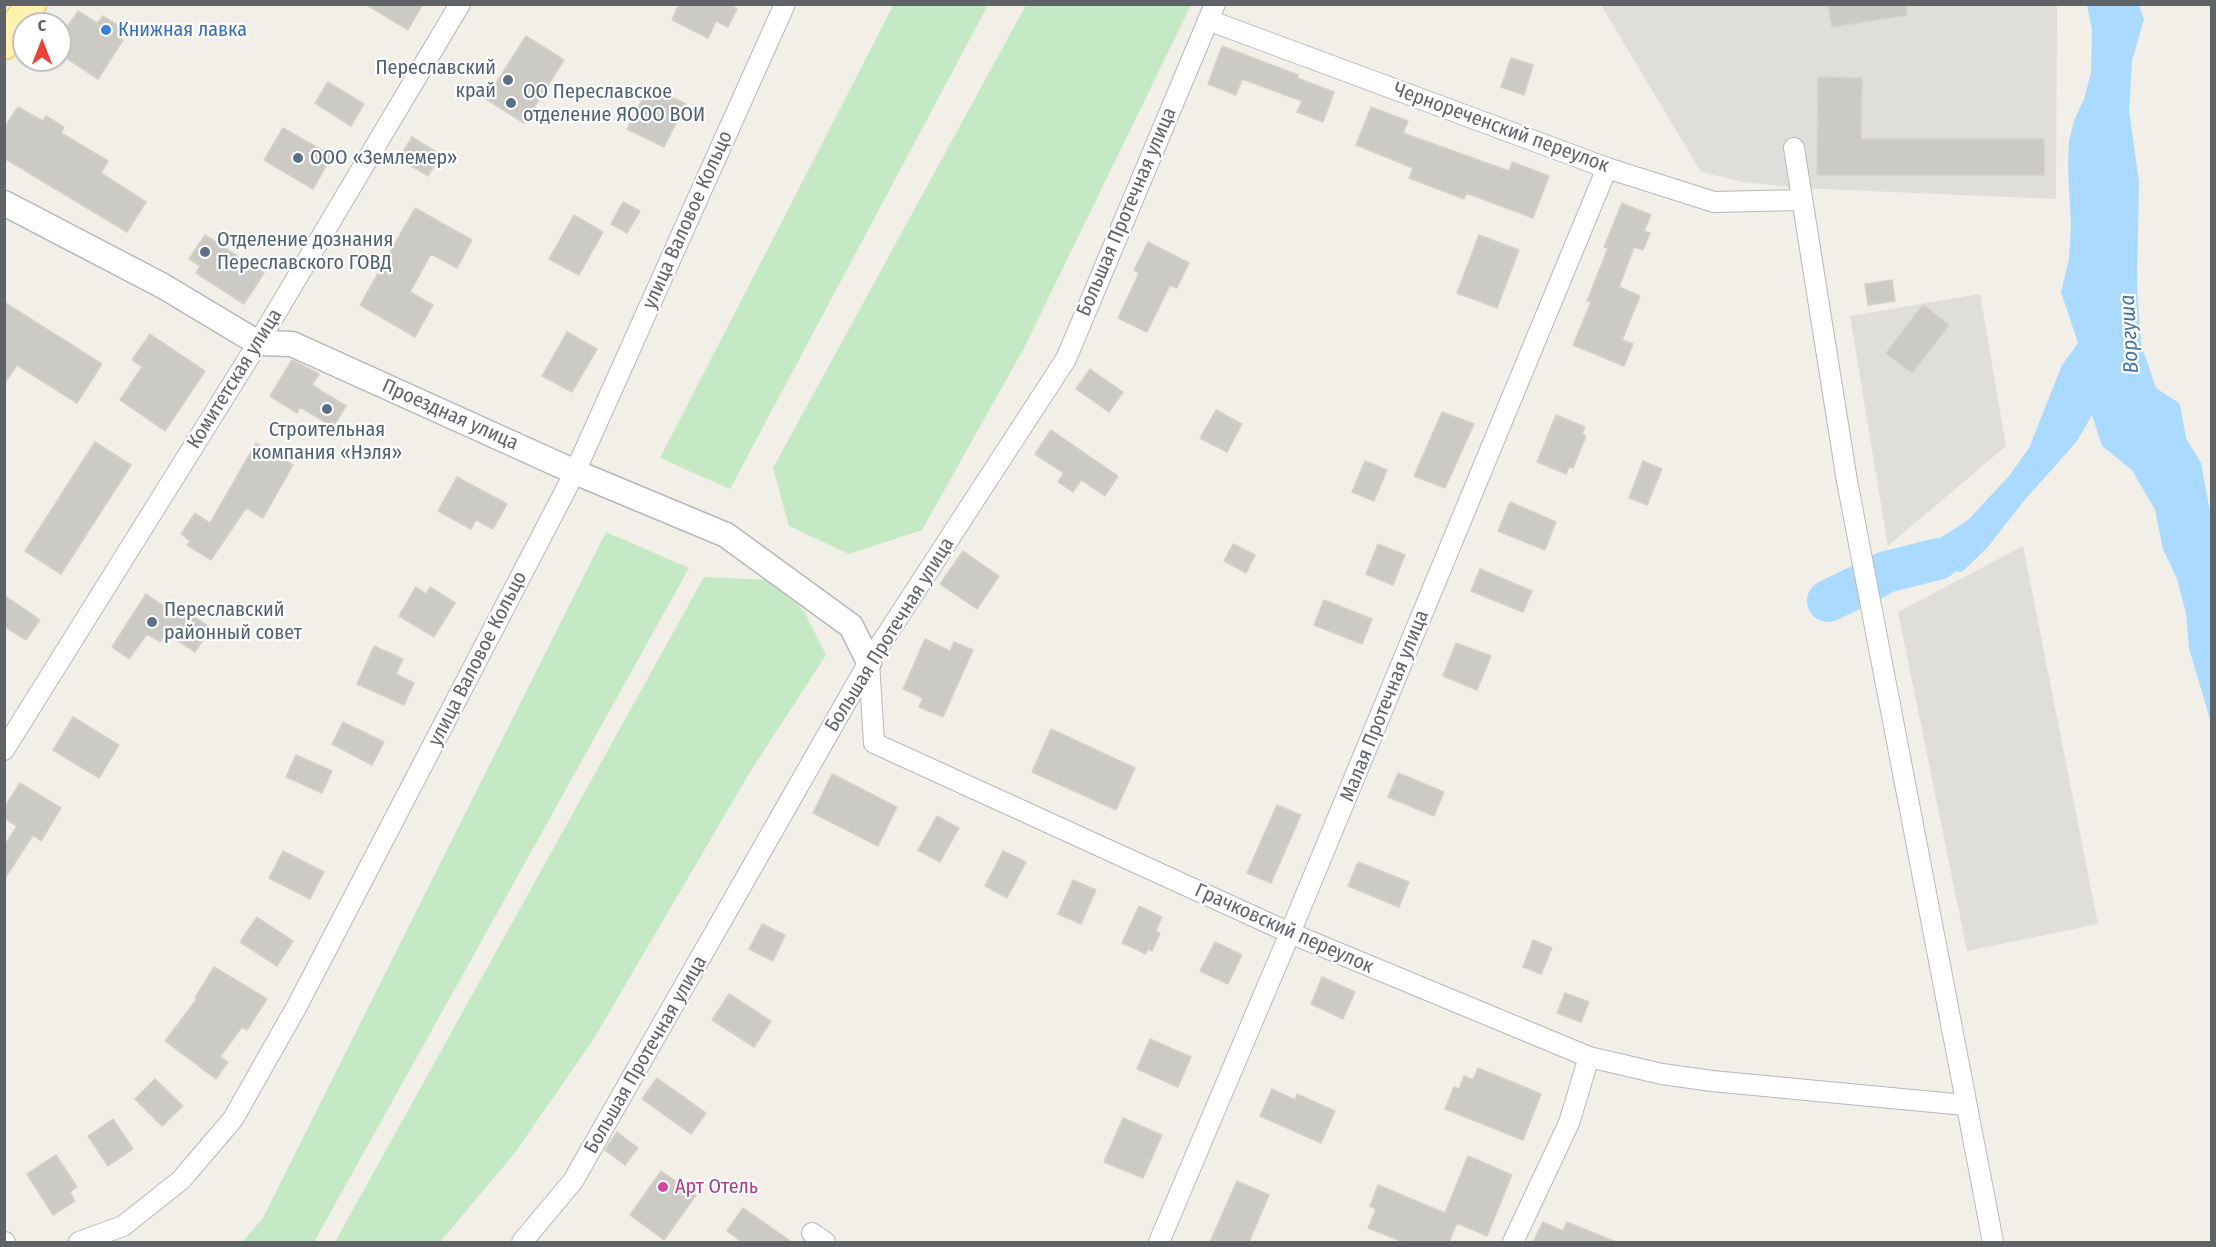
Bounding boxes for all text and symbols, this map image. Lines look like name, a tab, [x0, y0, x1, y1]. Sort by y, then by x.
north arrow	[12, 12, 72, 72]
text: С	[38, 16, 46, 35]
place label: Книжная лавка	[118, 18, 247, 42]
marker: Книжная лавка	[99, 23, 113, 37]
place label: Переславский край	[376, 56, 496, 103]
marker: Переславский край	[501, 73, 515, 87]
street label: Чернореченский переулок	[1390, 78, 1612, 178]
place label: ОО Переславское отделение ЯООО ВОИ	[523, 80, 705, 127]
marker: ОО Переславское отделение ЯООО ВОИ	[504, 96, 518, 110]
street label: Большая Протечная улица	[1072, 104, 1182, 320]
street label: улица Валовое Кольцо	[638, 127, 738, 313]
place label: ООО «Землемер»	[310, 146, 458, 170]
marker: ООО «Землемер»	[291, 151, 305, 165]
place label: Отделение дознания Переславского ГОВД	[217, 228, 393, 275]
marker: Отделение дознания Переславского ГОВД	[198, 245, 212, 259]
water label: Воргуша	[2115, 294, 2145, 374]
street label: Комитетская улица	[182, 305, 288, 453]
street label: Проездная улица	[378, 374, 522, 456]
marker: Строительная компания «Нэля»	[320, 402, 334, 416]
place label: Строительная компания «Нэля»	[252, 418, 402, 465]
street label: Большая Протечная улица	[820, 533, 960, 737]
street label: улица Валовое Кольцо	[424, 568, 532, 750]
place label: Переславский районный совет	[164, 598, 302, 645]
street label: Малая Протечная улица	[1336, 607, 1434, 805]
marker: Переславский районный совет	[145, 615, 159, 629]
street label: Грачковский переулок	[1191, 879, 1377, 979]
street label: Большая Протечная улица	[580, 952, 712, 1158]
place label: Арт Отель	[675, 1175, 758, 1199]
marker: Арт Отель	[656, 1180, 670, 1194]

